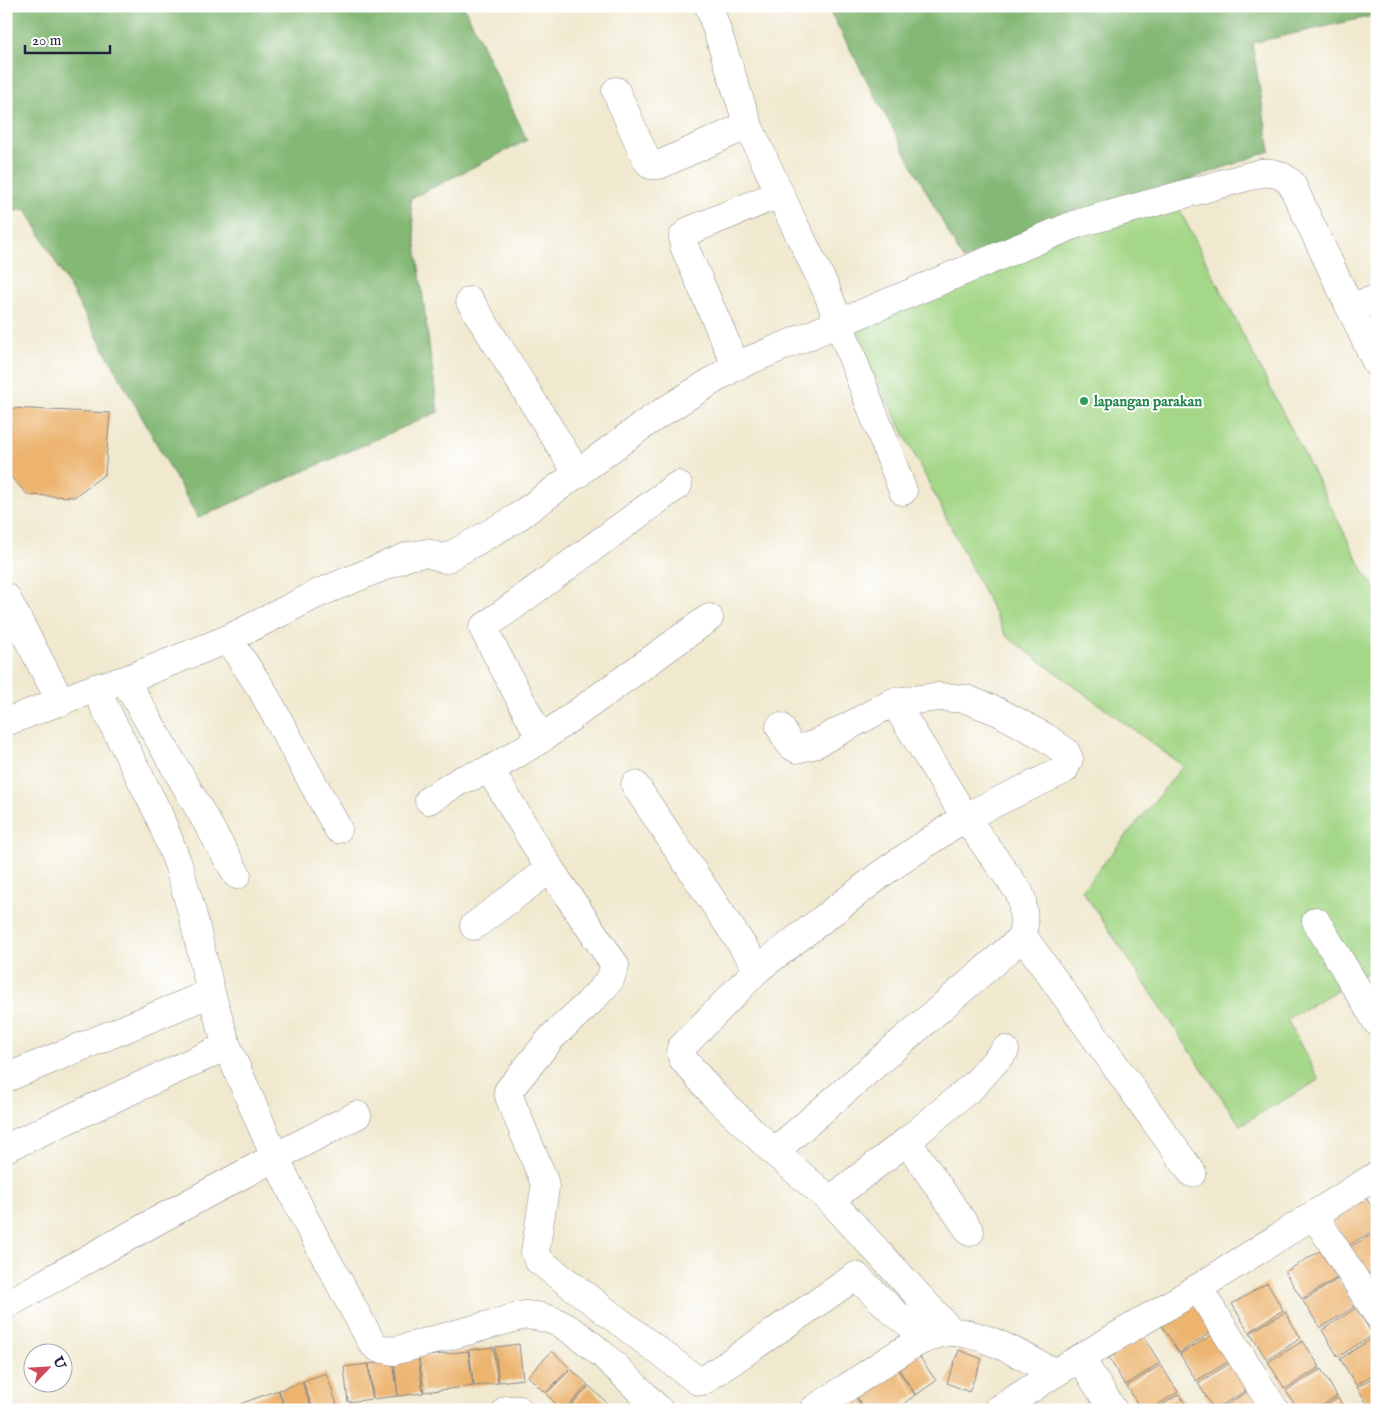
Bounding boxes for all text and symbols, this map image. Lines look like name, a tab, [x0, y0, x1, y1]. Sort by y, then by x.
scale bar	[25, 22, 110, 54]
text: 20 m	[32, 31, 62, 50]
place label: lapangan parakan	[1093, 392, 1202, 411]
marker: lapangan parakan	[1078, 395, 1090, 407]
north arrow	[22, 1344, 72, 1394]
text: U	[48, 1353, 70, 1373]

